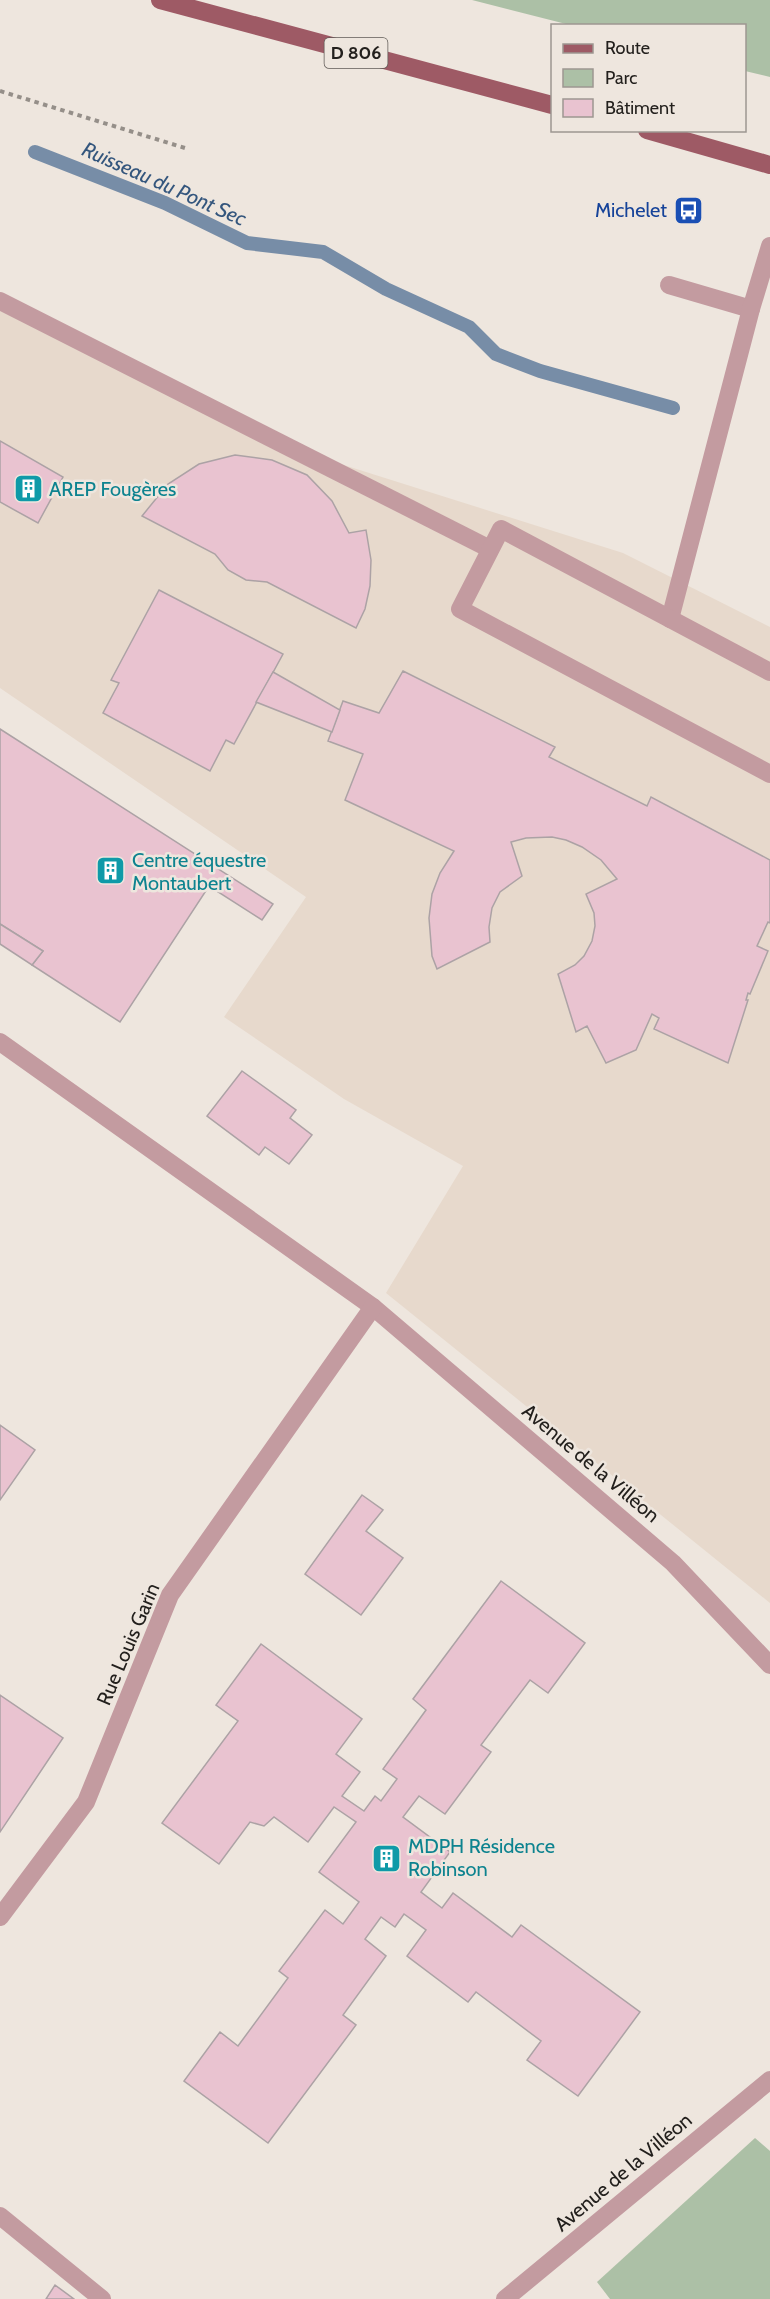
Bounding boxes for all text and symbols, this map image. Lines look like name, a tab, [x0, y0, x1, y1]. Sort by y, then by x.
legend	[551, 24, 746, 132]
text: Route	[605, 37, 650, 59]
road number: D 806	[324, 38, 388, 68]
text: Parc	[605, 67, 637, 89]
text: Bâtiment	[605, 97, 675, 119]
water label: Ruisseau du Pont Sec	[78, 136, 250, 231]
bus stop icon: Michelet	[672, 194, 704, 226]
place label: Michelet	[595, 198, 667, 222]
building icon: AREP Fougères	[12, 473, 44, 505]
place label: AREP Fougères	[49, 477, 176, 501]
place label: Centre équestre Montaubert	[132, 848, 266, 895]
building icon: Centre équestre Montaubert	[95, 855, 127, 887]
street label: Avenue de la Villéon	[518, 1399, 664, 1527]
street label: Rue Louis Garin	[92, 1579, 164, 1709]
place label: MDPH Résidence Robinson	[408, 1834, 555, 1881]
building icon: MDPH Résidence Robinson	[371, 1842, 403, 1874]
street label: Avenue de la Villéon	[550, 2108, 696, 2236]

